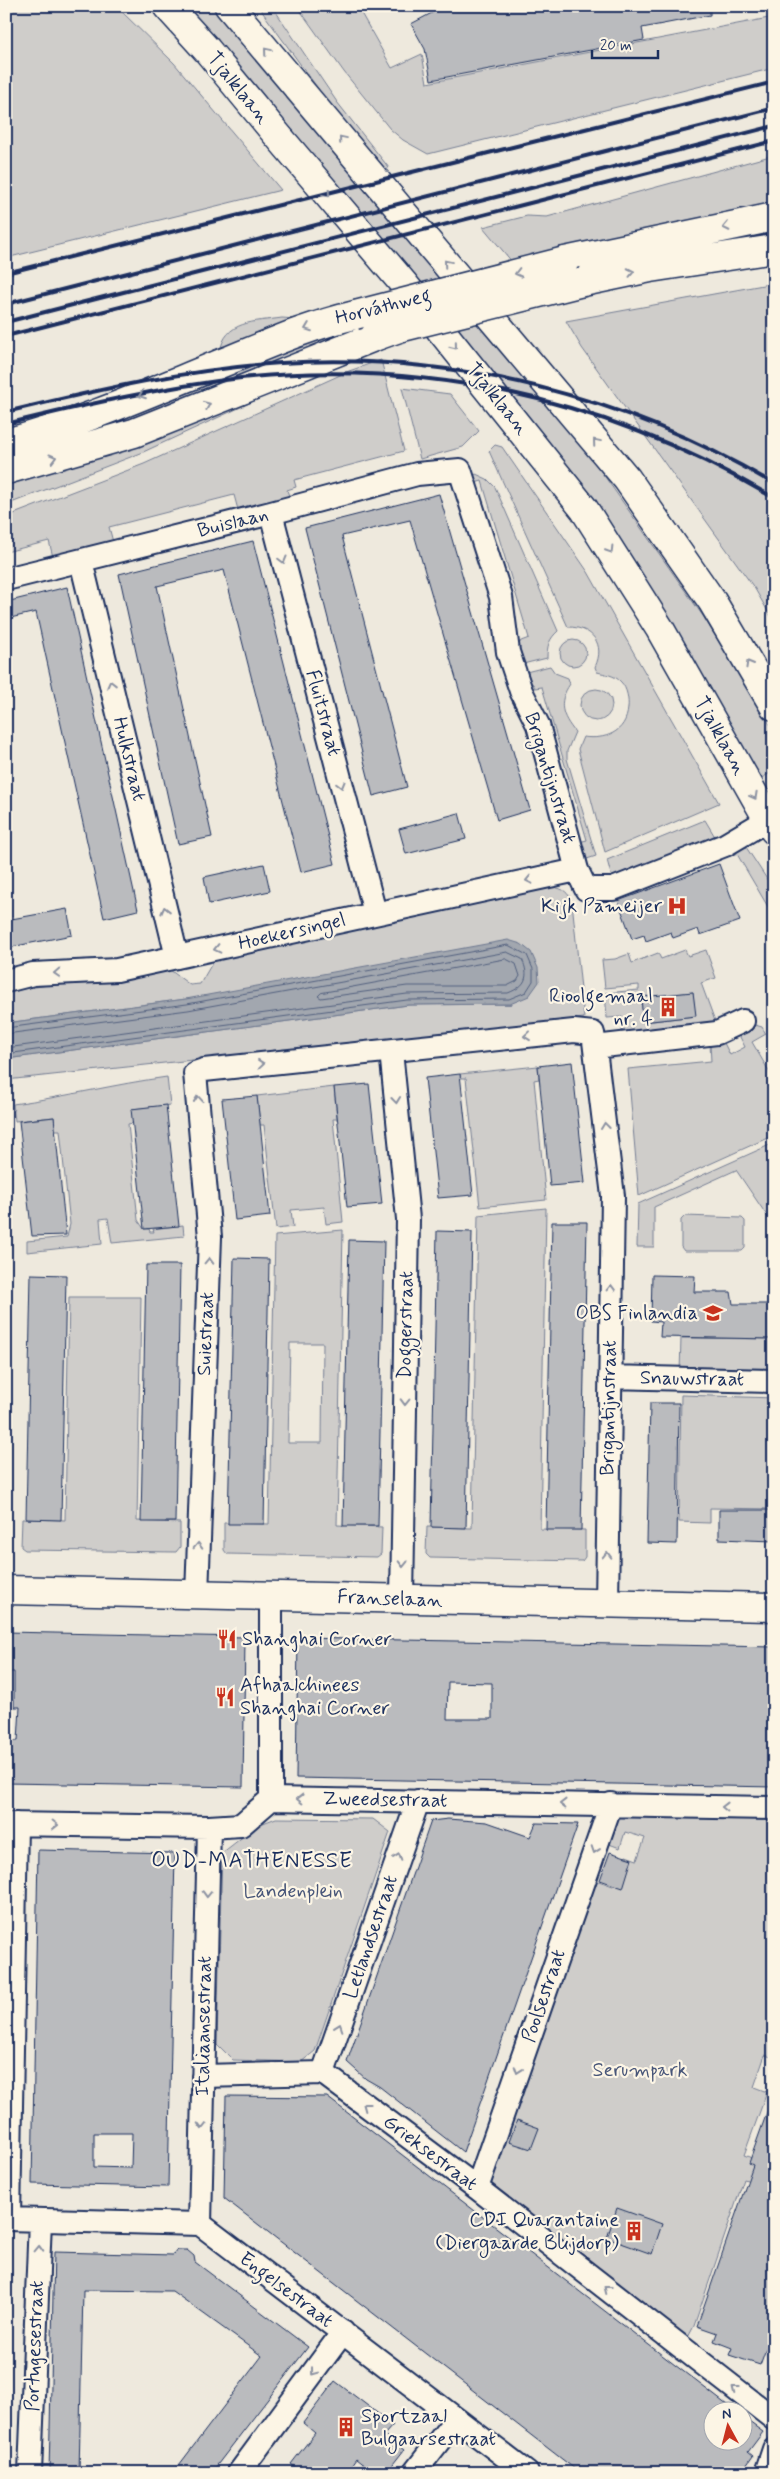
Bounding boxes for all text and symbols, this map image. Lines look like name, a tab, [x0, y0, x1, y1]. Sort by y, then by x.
scale bar	[592, 28, 659, 60]
text: 20 m	[600, 36, 632, 56]
street label: Tjalklaan	[200, 46, 276, 130]
one-way arrow	[264, 47, 273, 56]
one-way arrow	[339, 136, 348, 145]
one-way arrow	[321, 188, 330, 197]
one-way arrow	[722, 221, 730, 231]
one-way arrow	[445, 260, 453, 269]
one-way arrow	[514, 267, 523, 278]
one-way arrow	[626, 267, 635, 277]
street label: Horváthweg	[332, 282, 434, 334]
one-way arrow	[304, 321, 313, 332]
one-way arrow	[448, 340, 457, 349]
street label: Tjalklaan	[459, 357, 535, 441]
one-way arrow	[138, 389, 146, 399]
one-way arrow	[202, 401, 211, 411]
one-way arrow	[593, 438, 602, 447]
one-way arrow	[49, 453, 57, 463]
street label: Buislaan	[195, 501, 271, 545]
one-way arrow	[604, 544, 613, 554]
one-way arrow	[277, 556, 288, 565]
one-way arrow	[746, 661, 756, 670]
street label: Fluitstraat	[299, 667, 347, 759]
one-way arrow	[106, 680, 117, 689]
street label: Tjalklaan	[687, 692, 753, 780]
street label: Brigantijnstraat	[516, 709, 583, 847]
street label: Hulkstraat	[106, 714, 152, 804]
one-way arrow	[336, 781, 346, 789]
one-way arrow	[747, 791, 757, 800]
one-way arrow	[525, 874, 534, 885]
place label: Kijk Pameijer	[541, 893, 663, 920]
hospital icon: Kijk Pameijer	[666, 895, 688, 917]
one-way arrow	[160, 906, 171, 915]
street label: Hoekersingel	[236, 907, 349, 958]
one-way arrow	[212, 943, 221, 954]
one-way arrow	[52, 968, 60, 979]
place label: Rioolgemaal nr. 4	[549, 983, 653, 1033]
building icon: Rioolgemaal nr. 4	[657, 996, 679, 1018]
one-way arrow	[523, 1030, 531, 1041]
one-way arrow	[257, 1059, 265, 1070]
one-way arrow	[192, 1095, 203, 1103]
one-way arrow	[390, 1096, 401, 1104]
one-way arrow	[600, 1122, 611, 1130]
one-way arrow	[204, 1257, 215, 1265]
street label: Doggerstraat	[392, 1271, 422, 1379]
one-way arrow	[606, 1284, 616, 1292]
street label: Suiestraat	[191, 1292, 221, 1376]
place label: OBS Finlandia	[576, 1300, 698, 1327]
school or university icon: OBS Finlandia	[702, 1302, 724, 1324]
street label: Brigantijnstraat	[594, 1340, 625, 1476]
street label: Snauwstraat	[640, 1365, 744, 1393]
one-way arrow	[400, 1398, 410, 1406]
one-way arrow	[193, 1542, 204, 1550]
one-way arrow	[602, 1551, 612, 1559]
one-way arrow	[398, 1561, 408, 1569]
street label: Franselaan	[337, 1584, 444, 1614]
place label: Shanghai Corner	[242, 1626, 392, 1653]
restaurant icon: Shanghai Corner	[216, 1628, 238, 1650]
place label: Afhaalchinees Shanghai Corner	[240, 1672, 390, 1722]
restaurant icon: Afhaalchinees Shanghai Corner	[214, 1686, 236, 1708]
street label: Zweedsestraat	[322, 1785, 448, 1815]
one-way arrow	[295, 1794, 303, 1804]
one-way arrow	[558, 1798, 566, 1809]
one-way arrow	[721, 1802, 728, 1812]
one-way arrow	[51, 1819, 59, 1830]
one-way arrow	[591, 1846, 601, 1854]
district label: OUD-MATHENESSE	[151, 1847, 353, 1875]
one-way arrow	[393, 1854, 403, 1862]
street label: Letlandsestraat	[337, 1871, 405, 2003]
park label: Landenplein	[243, 1878, 343, 1905]
one-way arrow	[202, 1890, 213, 1898]
street label: Poolsestraat	[515, 1946, 573, 2046]
street label: Italiaansestraat	[189, 1956, 219, 2096]
one-way arrow	[333, 2024, 343, 2032]
park label: Serumpark	[592, 2057, 688, 2084]
one-way arrow	[514, 2065, 524, 2074]
one-way arrow	[362, 2103, 372, 2112]
street label: Grieksestraat	[377, 2108, 483, 2198]
one-way arrow	[196, 2122, 207, 2130]
place label: CDI Quarantaine (Diergaarde Blijdorp)	[435, 2207, 619, 2258]
building icon: CDI Quarantaine (Diergaarde Blijdorp)	[623, 2220, 645, 2242]
one-way arrow	[34, 2245, 44, 2252]
street label: Engelsestraat	[232, 2246, 339, 2336]
street label: Portugesestraat	[19, 2280, 51, 2412]
one-way arrow	[604, 2287, 613, 2295]
one-way arrow	[311, 2366, 320, 2376]
one-way arrow	[732, 2386, 741, 2394]
north arrow	[702, 2402, 752, 2452]
place label: Sportzaal Bulgaarsestraat	[361, 2403, 496, 2454]
text: N	[721, 2405, 732, 2424]
building icon: Sportzaal Bulgaarsestraat	[335, 2416, 357, 2438]

